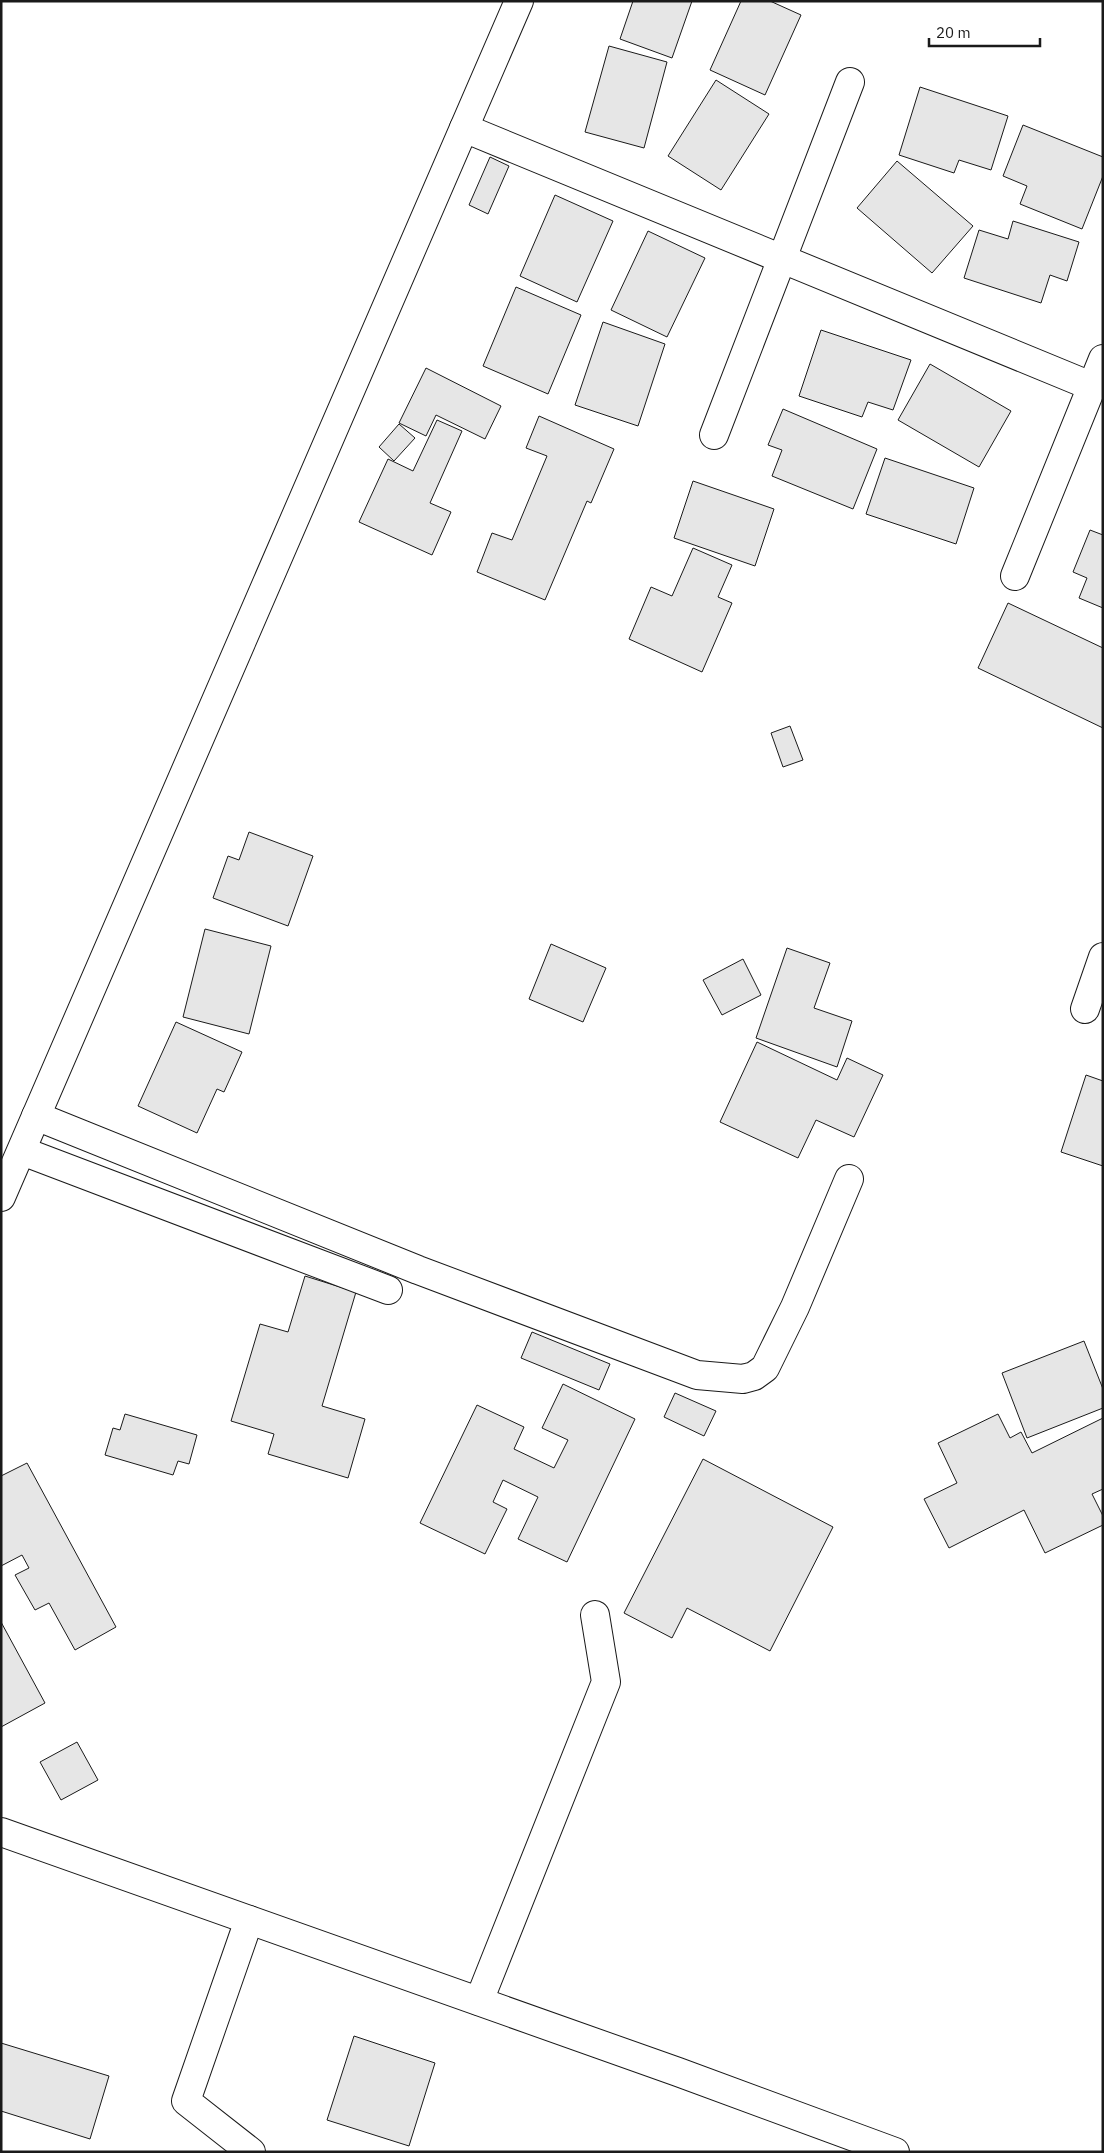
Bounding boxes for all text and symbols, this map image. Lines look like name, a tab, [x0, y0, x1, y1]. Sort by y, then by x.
scale bar	[929, 15, 1040, 47]
text: 20 m	[936, 23, 971, 42]

